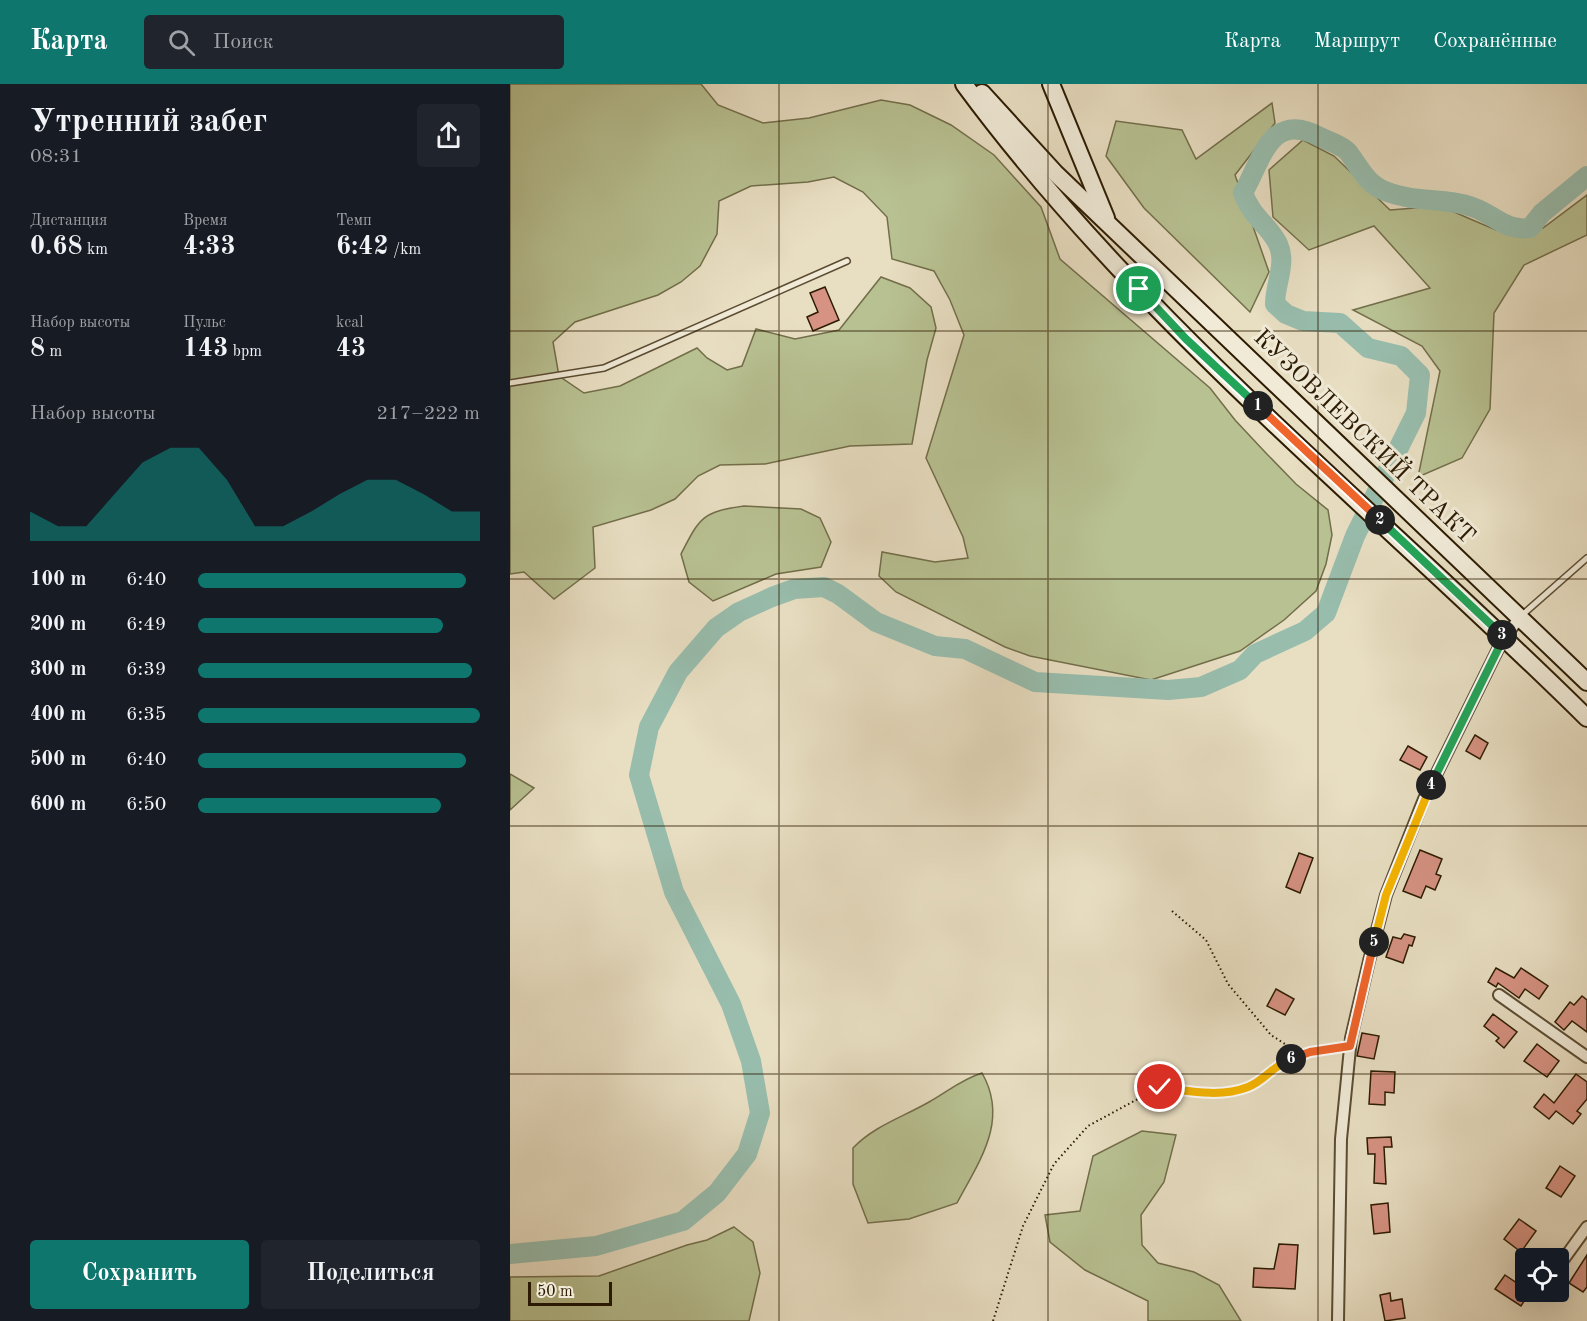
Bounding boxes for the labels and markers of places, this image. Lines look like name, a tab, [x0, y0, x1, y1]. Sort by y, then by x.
pin	[1113, 263, 1164, 314]
pin: 1	[1243, 391, 1273, 421]
pin: 2	[1365, 505, 1395, 535]
pin: 3	[1487, 620, 1517, 650]
pin: 4	[1416, 770, 1446, 800]
pin: 5	[1359, 927, 1389, 957]
pin: 6	[1276, 1044, 1306, 1074]
pin	[1134, 1061, 1185, 1112]

